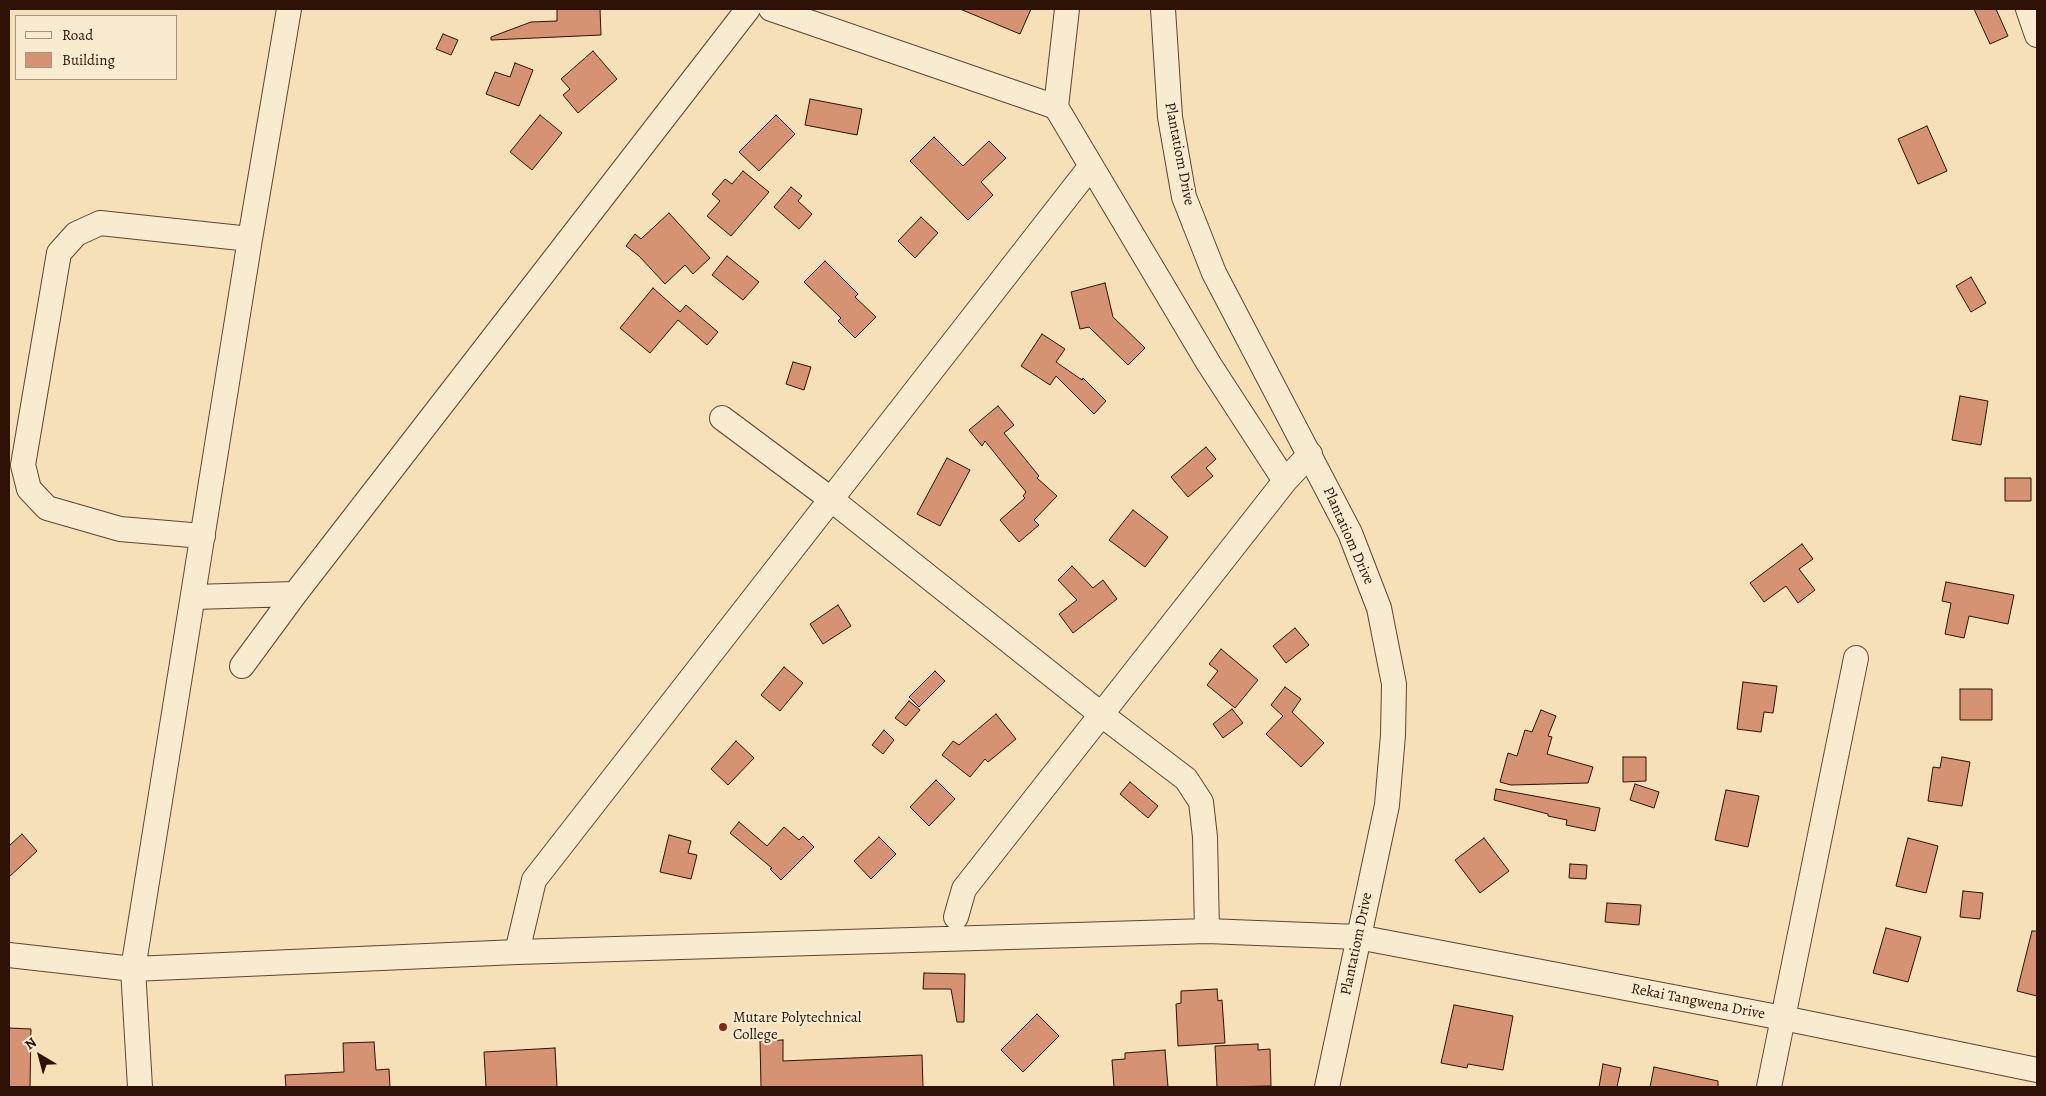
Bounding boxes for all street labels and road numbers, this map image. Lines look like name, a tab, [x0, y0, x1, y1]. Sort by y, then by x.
street label: Plantatiom Drive	[1160, 101, 1198, 207]
street label: Plantatiom Drive	[1318, 484, 1378, 588]
street label: Plantatiom Drive	[1337, 891, 1377, 997]
street label: Rekai Tangwena Drive	[1630, 980, 1766, 1024]

